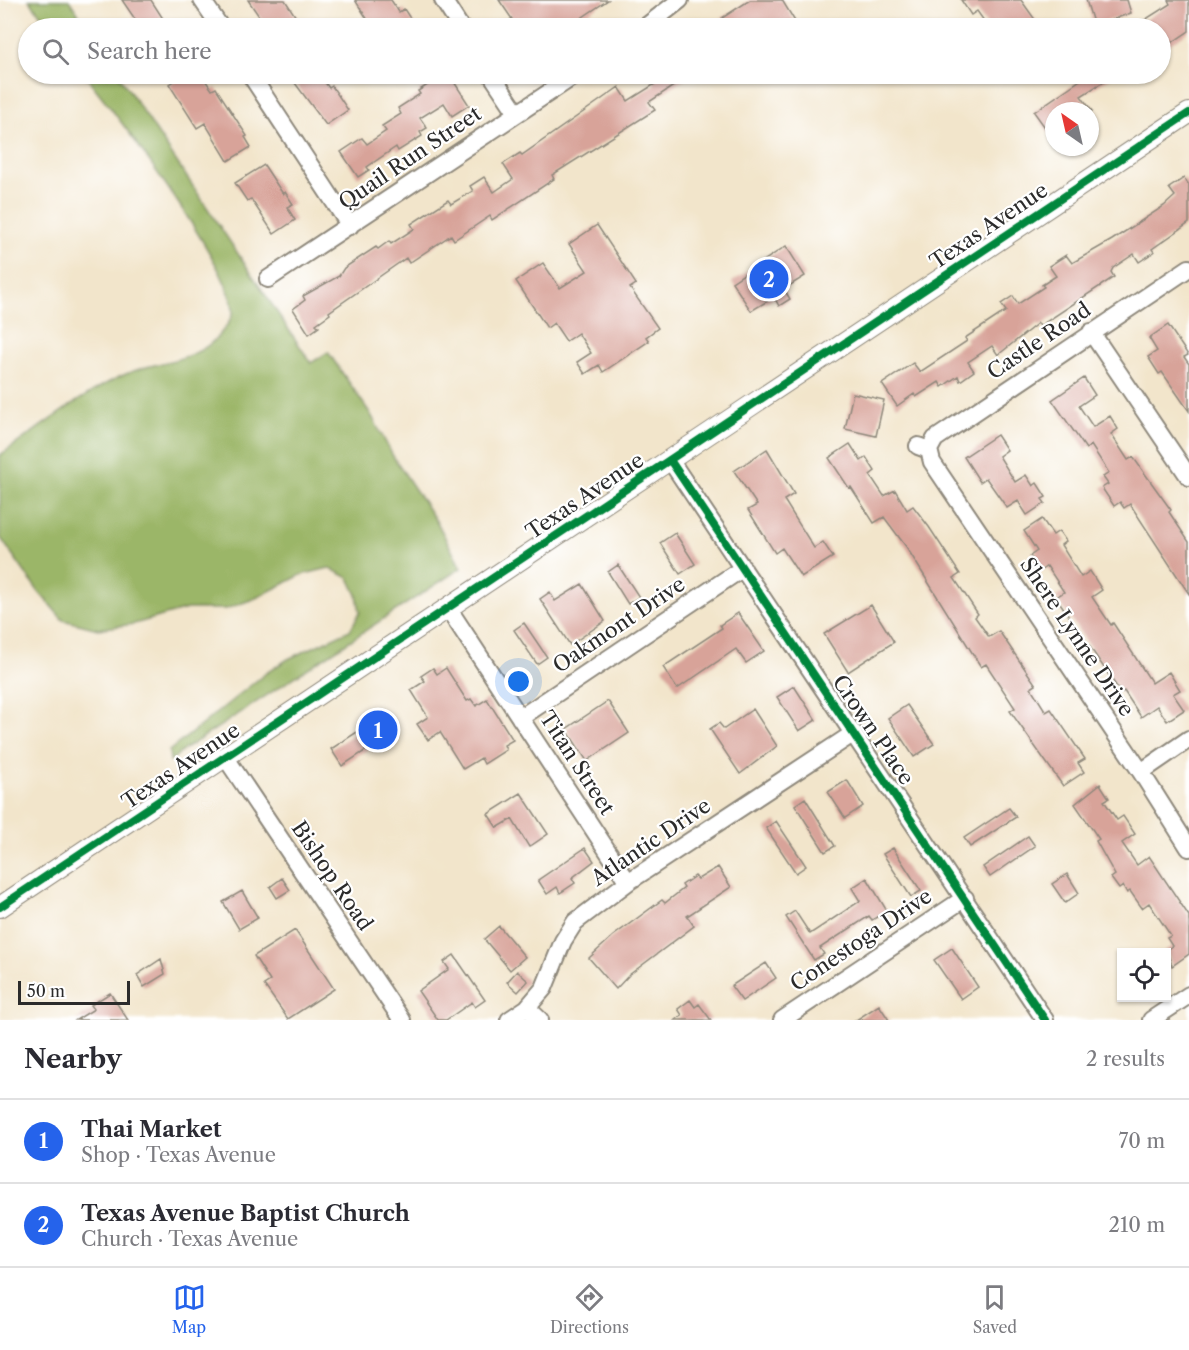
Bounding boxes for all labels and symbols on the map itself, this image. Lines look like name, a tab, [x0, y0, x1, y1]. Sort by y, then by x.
street label: Quail Run Street	[334, 100, 486, 214]
north arrow	[1045, 102, 1099, 156]
street label: Texas Avenue	[925, 177, 1052, 274]
pin: 2	[750, 256, 788, 302]
street label: Castle Road	[982, 297, 1095, 384]
street label: Texas Avenue	[521, 447, 648, 544]
street label: Shere Lynne Drive	[1015, 553, 1140, 721]
street label: Oakmont Drive	[548, 571, 689, 678]
your location	[504, 667, 533, 696]
street label: Crown Place	[828, 670, 919, 789]
street label: Titan Street	[535, 706, 621, 820]
pin: 1	[358, 708, 398, 752]
street label: Texas Avenue	[117, 717, 244, 814]
street label: Atlantic Drive	[586, 793, 715, 891]
street label: Bishop Road	[287, 816, 378, 935]
street label: Conestoga Drive	[785, 883, 936, 996]
scale bar	[18, 978, 130, 1006]

